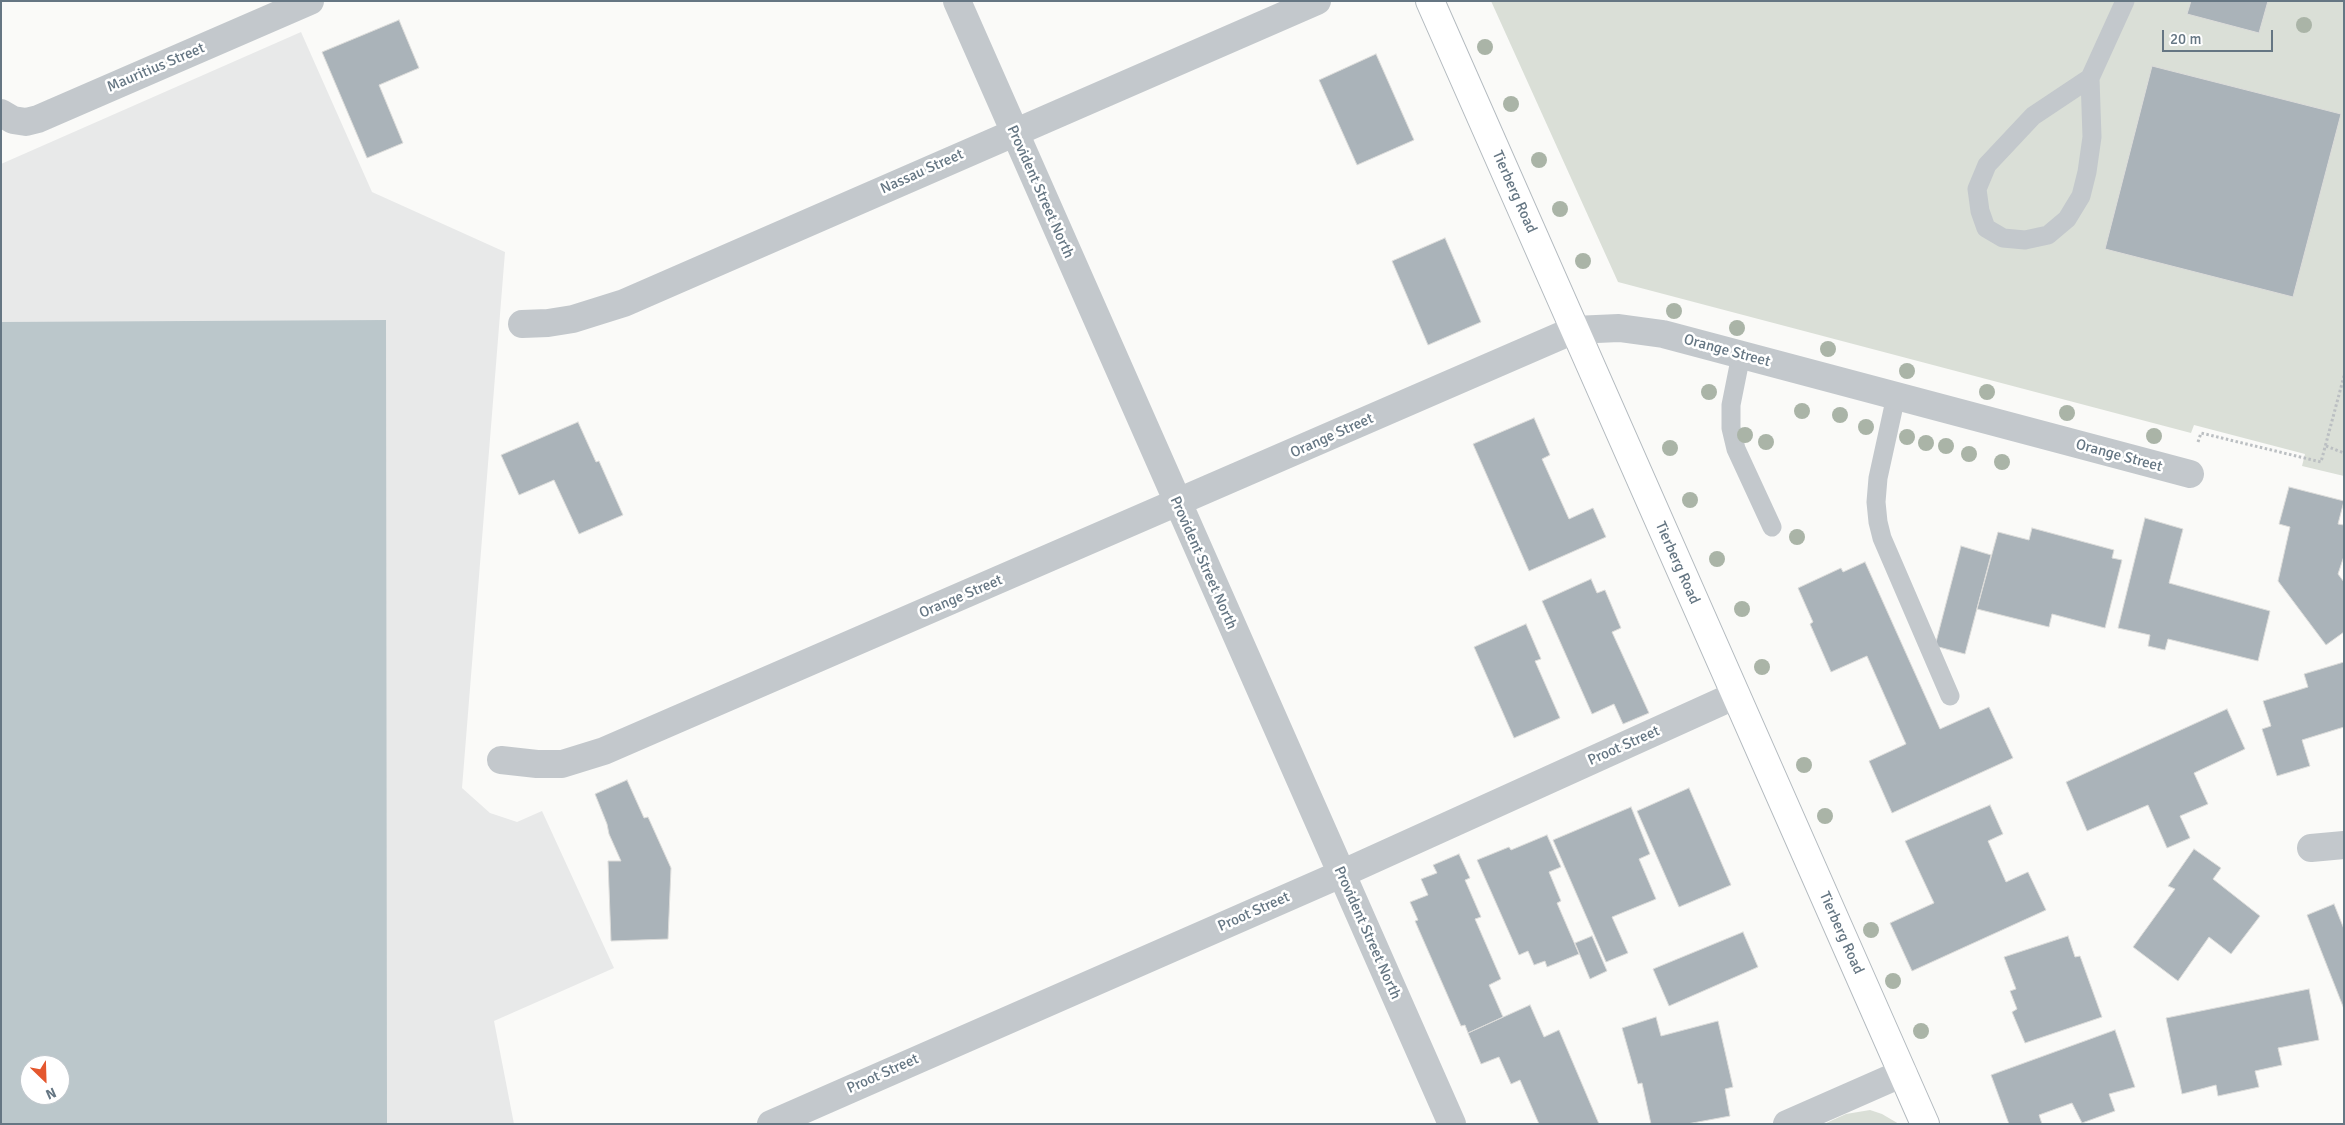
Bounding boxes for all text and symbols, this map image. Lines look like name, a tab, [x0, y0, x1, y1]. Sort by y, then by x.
scale bar	[2165, 20, 2276, 52]
text: 20 m	[2170, 30, 2201, 48]
street label: Mauritius Street	[104, 39, 208, 97]
street label: Provident Street North	[1003, 123, 1077, 261]
street label: Nassau Street	[878, 146, 966, 198]
street label: Tierberg Road	[1488, 148, 1540, 236]
street label: Orange Street	[1682, 331, 1772, 371]
street label: Orange Street	[1288, 410, 1376, 462]
street label: Orange Street	[2074, 436, 2164, 476]
street label: Provident Street North	[1166, 494, 1240, 632]
street label: Tierberg Road	[1651, 519, 1703, 607]
street label: Orange Street	[917, 571, 1005, 623]
street label: Proot Street	[1585, 722, 1663, 770]
street label: Provident Street North	[1330, 864, 1404, 1002]
street label: Proot Street	[1215, 888, 1293, 936]
street label: Tierberg Road	[1815, 889, 1867, 977]
street label: Proot Street	[844, 1050, 922, 1098]
north arrow	[20, 1055, 70, 1105]
text: N	[43, 1083, 59, 1103]

